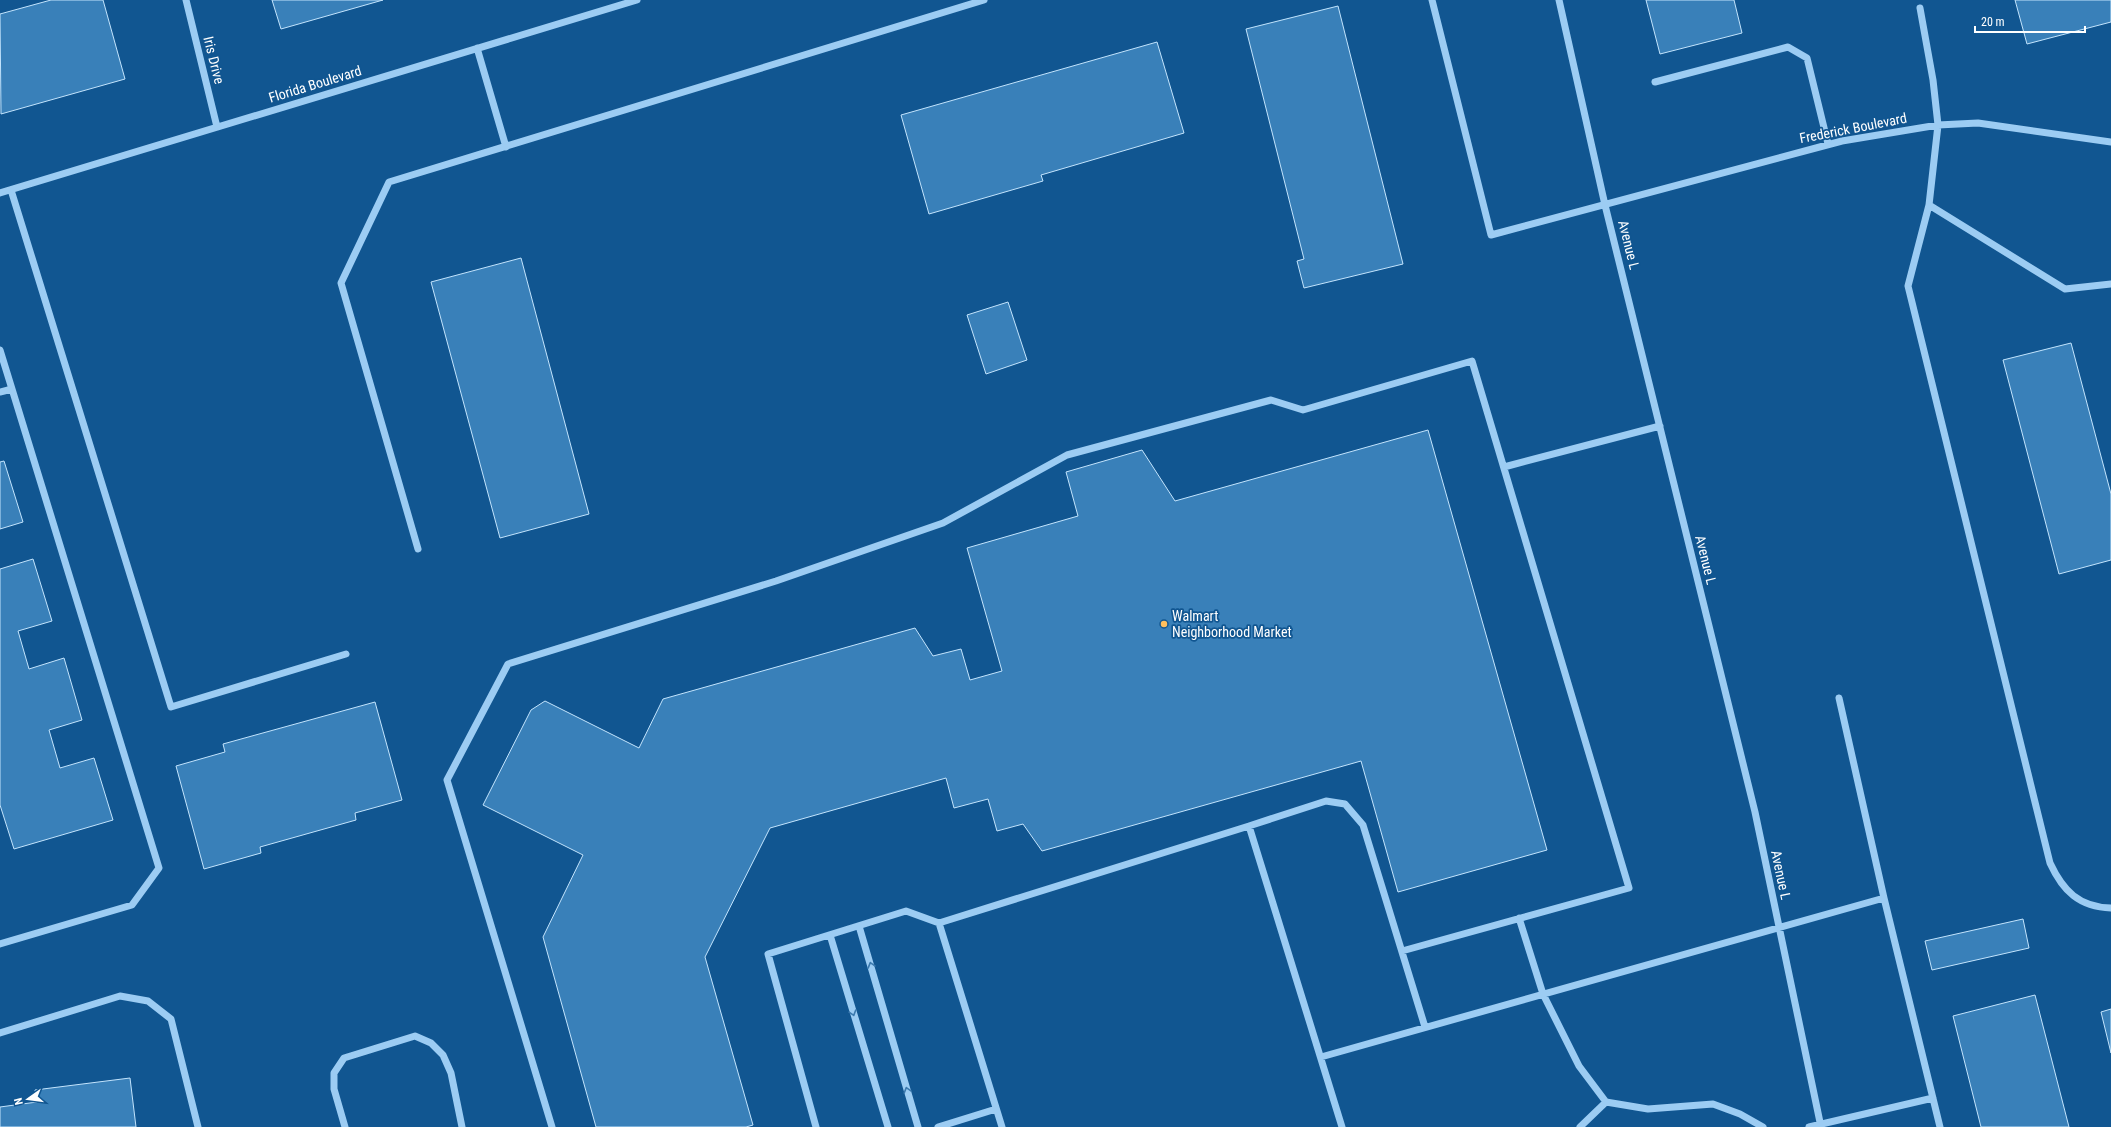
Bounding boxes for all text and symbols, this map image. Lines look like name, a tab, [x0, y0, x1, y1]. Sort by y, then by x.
scale bar	[1975, 8, 2085, 34]
text: 20 m	[1981, 15, 2005, 29]
street label: Iris Drive	[200, 35, 228, 86]
street label: Florida Boulevard	[267, 62, 363, 106]
street label: Frederick Boulevard	[1798, 110, 1908, 146]
street label: Avenue L	[1615, 219, 1643, 272]
street label: Avenue L	[1692, 534, 1720, 587]
place label: Walmart Neighborhood Market	[1172, 608, 1292, 640]
marker: Walmart Neighborhood Market	[1159, 619, 1169, 629]
street label: Avenue L	[1768, 849, 1794, 902]
one-way arrow	[867, 962, 876, 969]
one-way arrow	[848, 1009, 857, 1016]
north arrow	[8, 1079, 48, 1119]
one-way arrow	[903, 1086, 912, 1093]
text: N	[12, 1096, 26, 1106]

